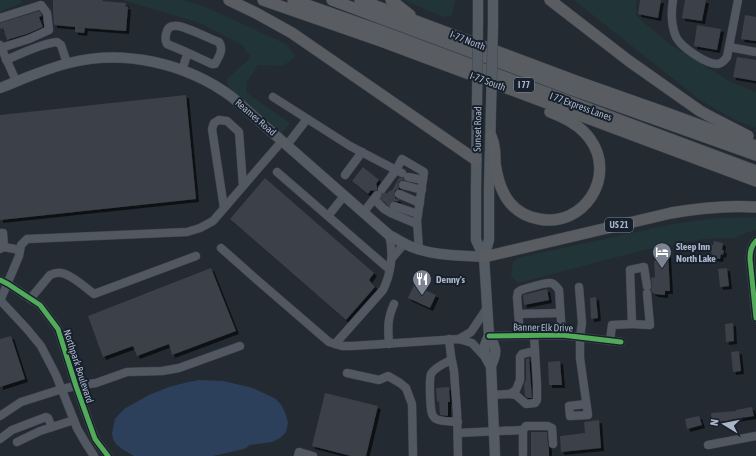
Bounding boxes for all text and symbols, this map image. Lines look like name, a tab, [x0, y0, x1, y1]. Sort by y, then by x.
street label: I-77 North	[449, 29, 487, 52]
street label: I-77 South	[468, 70, 507, 93]
road number: I 77	[514, 78, 534, 92]
street label: I 77 Express Lanes	[548, 90, 614, 123]
street label: Reames Road	[233, 97, 278, 138]
street label: Sunset Road	[472, 106, 483, 152]
road number: US 21	[605, 218, 633, 232]
hotel icon: Sleep Inn North Lake	[651, 241, 673, 269]
place label: Sleep Inn North Lake	[676, 241, 716, 264]
restaurant icon: Denny's	[411, 268, 433, 296]
place label: Denny's	[436, 274, 466, 285]
street label: Banner Elk Drive	[513, 321, 574, 334]
street label: Northpark Boulevard	[61, 328, 96, 405]
north arrow	[704, 404, 744, 444]
text: N	[708, 418, 721, 427]

